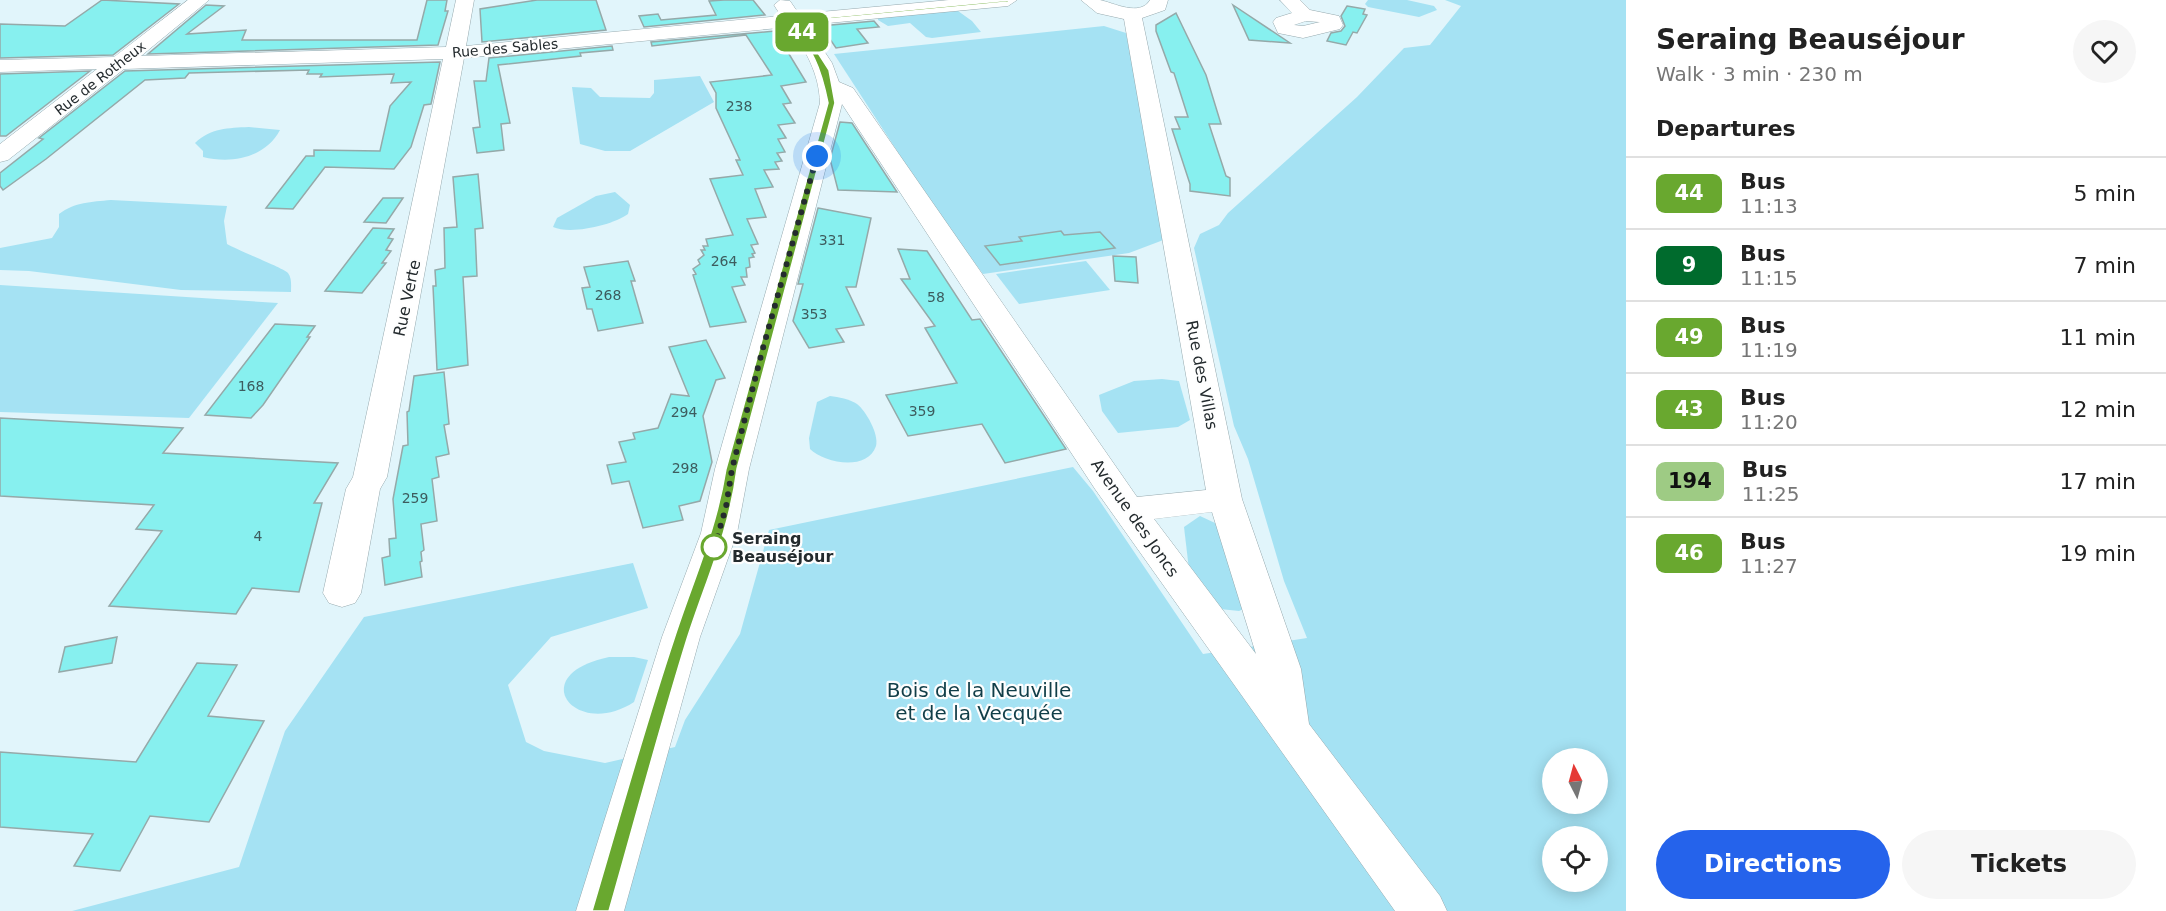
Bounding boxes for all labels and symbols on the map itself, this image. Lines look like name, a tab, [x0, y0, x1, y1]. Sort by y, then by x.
line badge: 44	[775, 12, 829, 51]
street label: Rue des Sables	[451, 35, 559, 61]
street label: Rue de Rotheux	[51, 38, 149, 118]
house number: 238	[726, 98, 752, 114]
your location	[802, 141, 832, 171]
house number: 331	[819, 232, 845, 248]
house number: 264	[711, 253, 737, 269]
street label: Rue Verte	[390, 258, 424, 338]
house number: 268	[595, 287, 621, 303]
house number: 58	[927, 289, 945, 305]
house number: 353	[801, 306, 827, 322]
street label: Rue des Villas	[1182, 319, 1222, 431]
house number: 168	[238, 378, 264, 394]
house number: 359	[909, 403, 935, 419]
house number: 294	[671, 404, 697, 420]
street label: Avenue des Joncs	[1087, 455, 1183, 581]
house number: 298	[672, 460, 698, 476]
house number: 259	[402, 490, 428, 506]
house number: 4	[254, 528, 263, 544]
place label: Seraing Beauséjour	[732, 529, 833, 566]
marker: Seraing Beauséjour	[701, 534, 727, 560]
park label: Bois de la Neuville et de la Vecquée	[887, 678, 1071, 725]
north arrow	[1542, 748, 1608, 814]

